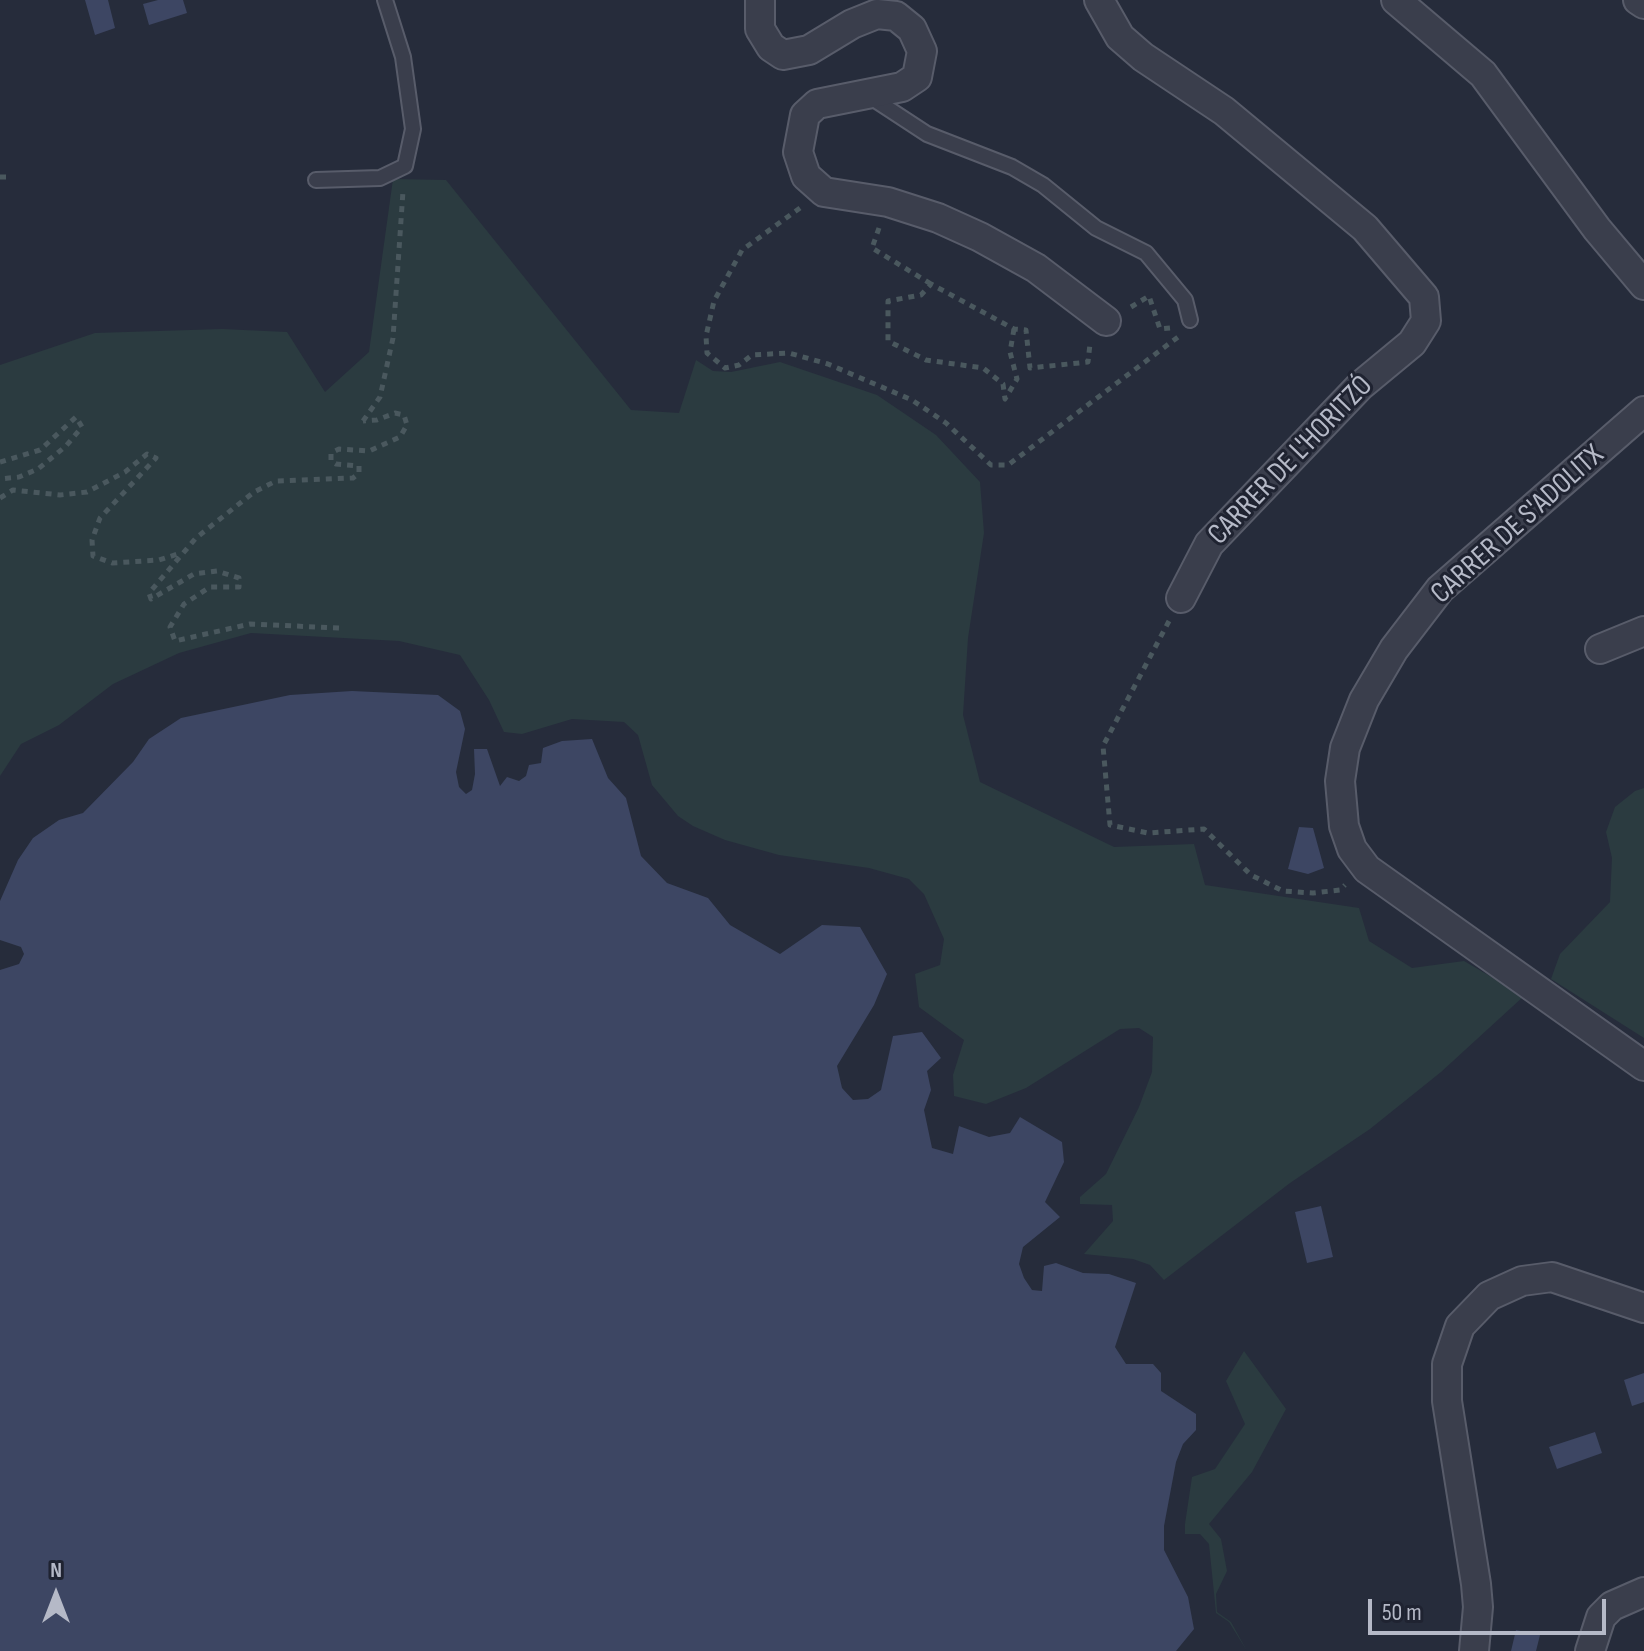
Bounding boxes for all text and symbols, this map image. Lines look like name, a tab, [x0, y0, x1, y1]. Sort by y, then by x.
street label: CARRER DE L'HORITZÓ	[1201, 369, 1381, 553]
street label: CARRER DE S'ADOLITX	[1424, 438, 1612, 612]
north arrow	[16, 1555, 96, 1635]
text: N	[50, 1557, 62, 1584]
scale bar	[1372, 1583, 1610, 1633]
text: 50 m	[1382, 1598, 1422, 1627]

